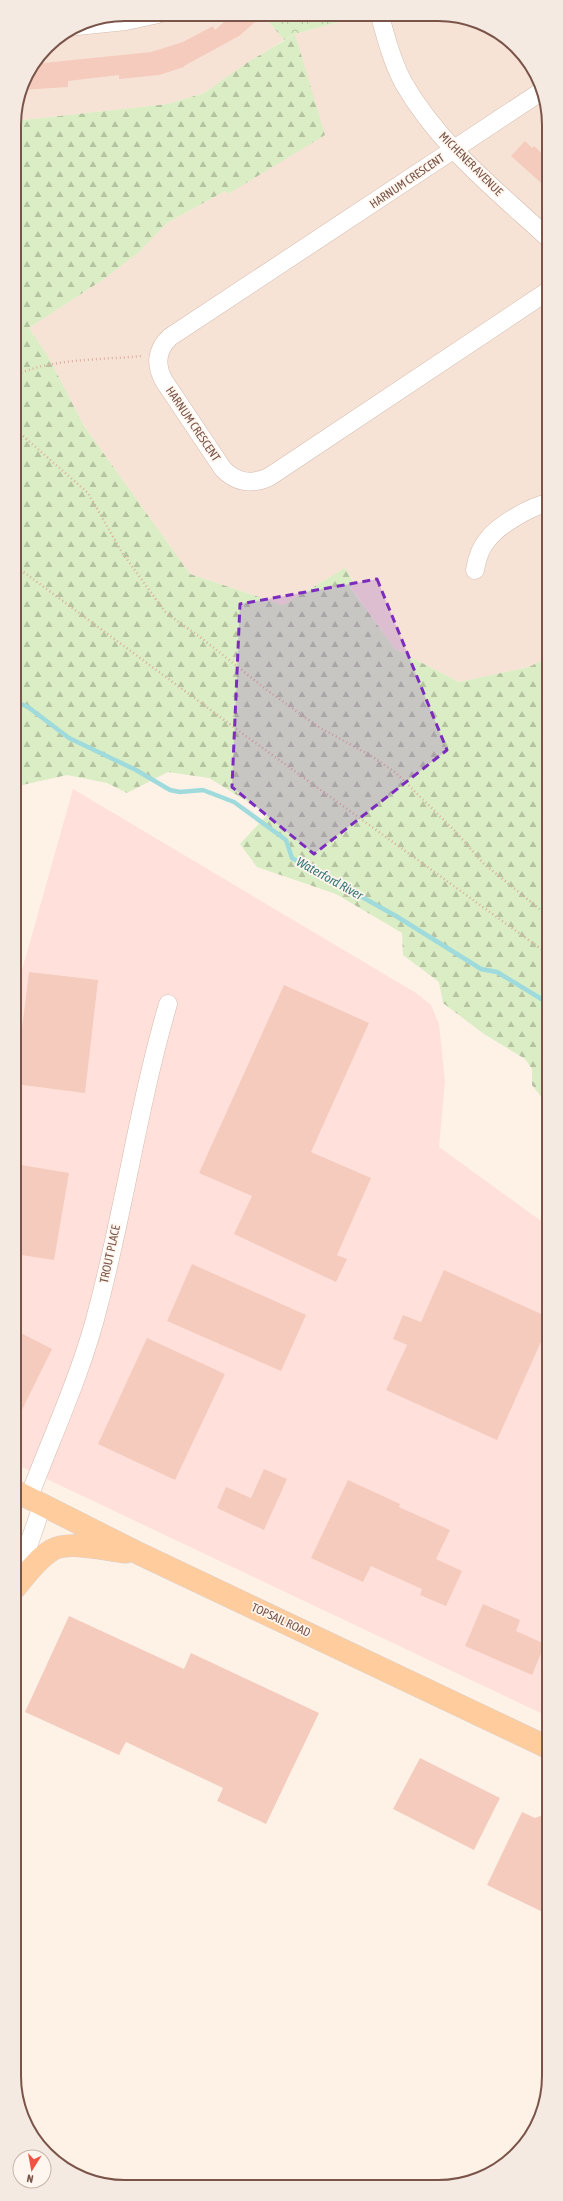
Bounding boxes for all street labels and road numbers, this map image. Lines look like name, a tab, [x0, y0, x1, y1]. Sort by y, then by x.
street label: MICHENER AVENUE	[436, 129, 506, 199]
street label: HARNUM CRESCENT	[367, 150, 448, 211]
street label: HARNUM CRESCENT	[163, 384, 224, 465]
street label: TROUT PLACE	[97, 1224, 123, 1284]
street label: TOPSAIL ROAD	[249, 1600, 313, 1640]

